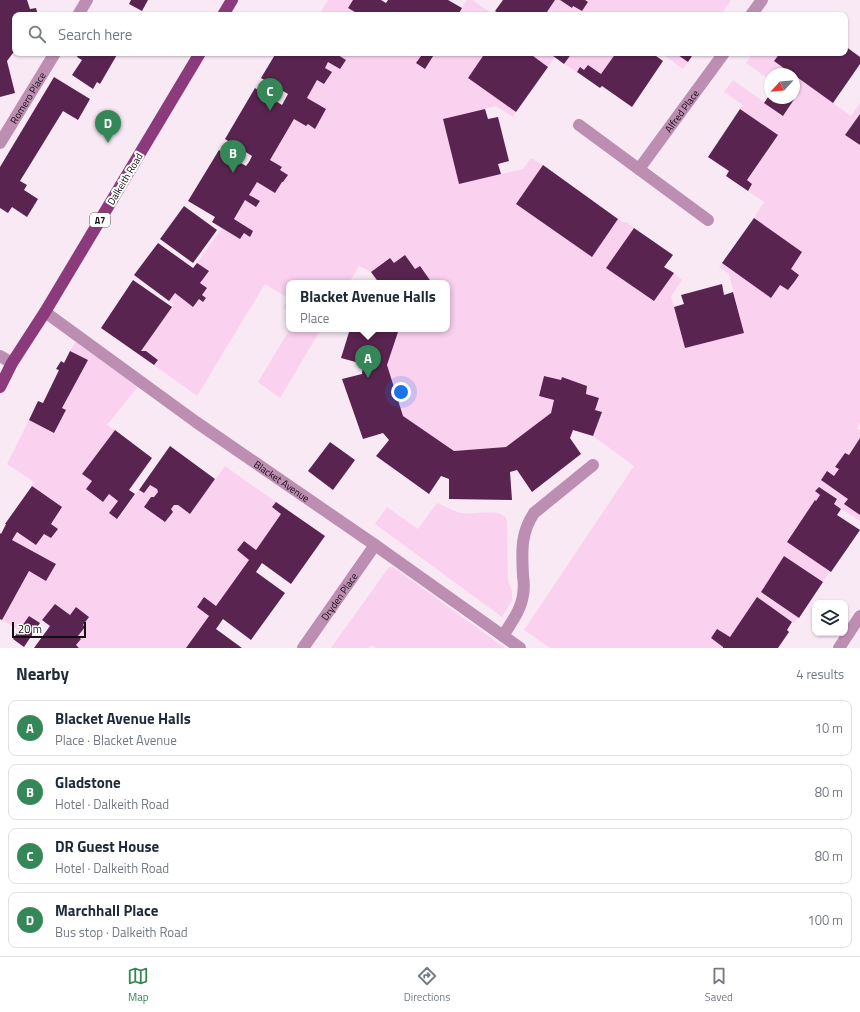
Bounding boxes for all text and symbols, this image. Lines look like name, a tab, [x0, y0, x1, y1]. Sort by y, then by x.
search box	[12, 12, 848, 56]
icon: search	[26, 23, 48, 45]
text: Search here	[58, 23, 132, 46]
north arrow	[764, 68, 800, 104]
street label: Romero Place	[6, 69, 49, 127]
pin: C	[257, 78, 283, 111]
street label: Alfred Place	[661, 86, 702, 136]
pin: D	[95, 110, 121, 143]
pin: B	[220, 140, 246, 173]
street label: Dalkeith Road	[104, 150, 146, 208]
road number: A7	[90, 213, 110, 227]
popup	[286, 280, 450, 332]
text: Blacket Avenue Halls	[300, 285, 436, 308]
text: Place	[300, 308, 329, 328]
pin: A	[355, 345, 381, 378]
your location	[391, 382, 411, 402]
street label: Blacket Avenue	[251, 457, 313, 505]
street label: Dryden Place	[317, 569, 361, 623]
map controls	[812, 600, 848, 636]
button: layers	[812, 600, 848, 636]
scale bar	[12, 620, 86, 639]
text: 20 m	[18, 621, 42, 637]
text: Nearby	[16, 661, 69, 687]
text: 4 results	[796, 664, 844, 684]
text: Blacket Avenue Halls	[55, 707, 191, 730]
text: A	[26, 718, 34, 738]
text: 10 m	[815, 718, 843, 738]
text: Place · Blacket Avenue	[55, 730, 177, 750]
text: Gladstone	[55, 771, 121, 794]
text: B	[26, 782, 34, 802]
text: 80 m	[815, 782, 843, 802]
text: Hotel · Dalkeith Road	[55, 794, 169, 814]
text: DR Guest House	[55, 835, 159, 858]
text: C	[26, 846, 34, 866]
text: 80 m	[815, 846, 843, 866]
text: Hotel · Dalkeith Road	[55, 858, 169, 878]
text: Marchhall Place	[55, 899, 158, 922]
text: D	[26, 910, 34, 930]
text: 100 m	[807, 910, 843, 930]
text: Bus stop · Dalkeith Road	[55, 922, 188, 942]
tab: Map	[127, 965, 149, 1005]
tab: Directions	[404, 965, 450, 1005]
tab: Saved	[705, 965, 733, 1005]

